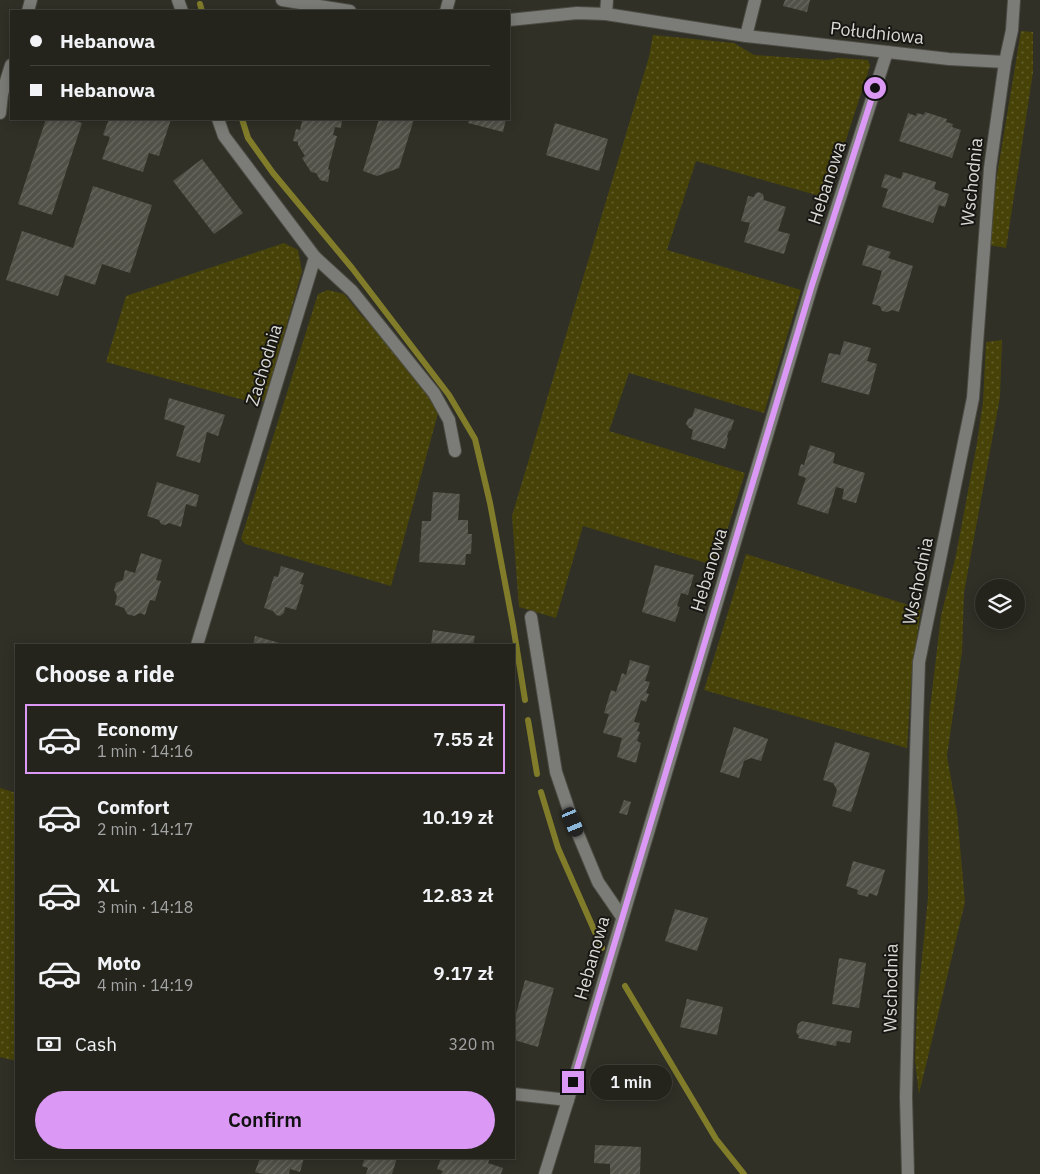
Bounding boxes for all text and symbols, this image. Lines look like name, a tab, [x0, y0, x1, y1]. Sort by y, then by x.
street label: Południowa	[829, 16, 926, 49]
text: Hebanowa	[60, 29, 155, 53]
route start	[864, 77, 886, 99]
text: Hebanowa	[60, 78, 155, 102]
street label: Wschodnia	[955, 136, 988, 227]
street label: Hebanowa	[802, 138, 851, 227]
street label: Zachodnia	[240, 321, 287, 408]
street label: Hebanowa	[685, 525, 732, 614]
street label: Wschodnia	[897, 535, 938, 627]
map controls	[975, 579, 1025, 629]
button: layers	[975, 579, 1025, 629]
text: Choose a ride	[35, 659, 175, 688]
icon: car	[37, 717, 82, 762]
text: Economy	[97, 717, 178, 741]
text: 7.55 zł	[433, 727, 493, 751]
text: 1 min · 14:16	[97, 741, 193, 761]
icon: car	[37, 795, 82, 840]
text: Comfort	[97, 795, 170, 819]
text: 10.19 zł	[422, 805, 493, 829]
car	[560, 805, 585, 839]
text: 2 min · 14:17	[97, 819, 193, 839]
icon: car	[37, 873, 82, 918]
text: XL	[97, 873, 120, 897]
text: 12.83 zł	[422, 883, 493, 907]
text: 3 min · 14:18	[97, 897, 193, 917]
street label: Hebanowa	[569, 913, 615, 1002]
street label: Wschodnia	[878, 943, 903, 1033]
icon: car	[37, 951, 82, 996]
text: Moto	[97, 951, 141, 975]
text: 9.17 zł	[433, 961, 493, 985]
text: 4 min · 14:19	[97, 975, 193, 995]
icon: cash	[35, 1030, 63, 1058]
text: Cash	[75, 1032, 117, 1056]
text: 320 m	[448, 1034, 495, 1054]
callout: 1 min	[590, 1064, 673, 1100]
route end	[562, 1071, 584, 1093]
text: 1 min	[610, 1072, 652, 1092]
button: Confirm	[35, 1091, 495, 1149]

